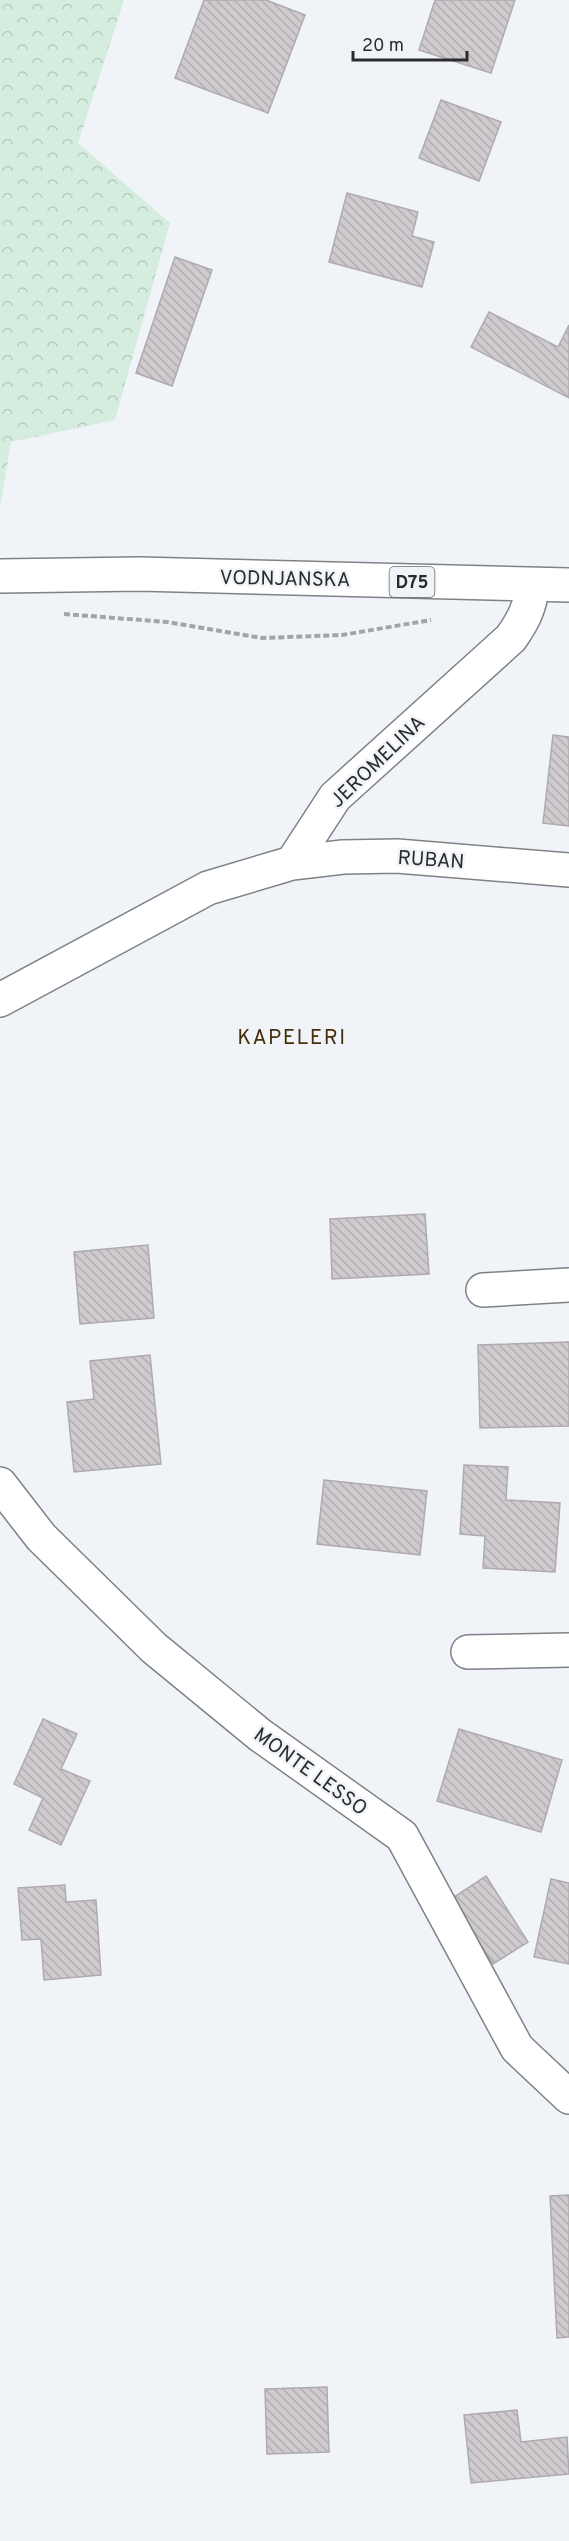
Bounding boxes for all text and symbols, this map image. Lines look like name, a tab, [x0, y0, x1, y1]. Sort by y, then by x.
scale bar	[353, 24, 467, 62]
text: 20 m	[362, 35, 404, 58]
street label: VODNJANSKA	[219, 566, 351, 594]
road number: D75	[390, 567, 434, 597]
street label: JEROMELINA	[325, 711, 431, 814]
street label: RUBAN	[397, 846, 465, 876]
district label: KAPELERI	[237, 1025, 347, 1052]
street label: MONTE LESSO	[248, 1723, 372, 1823]

